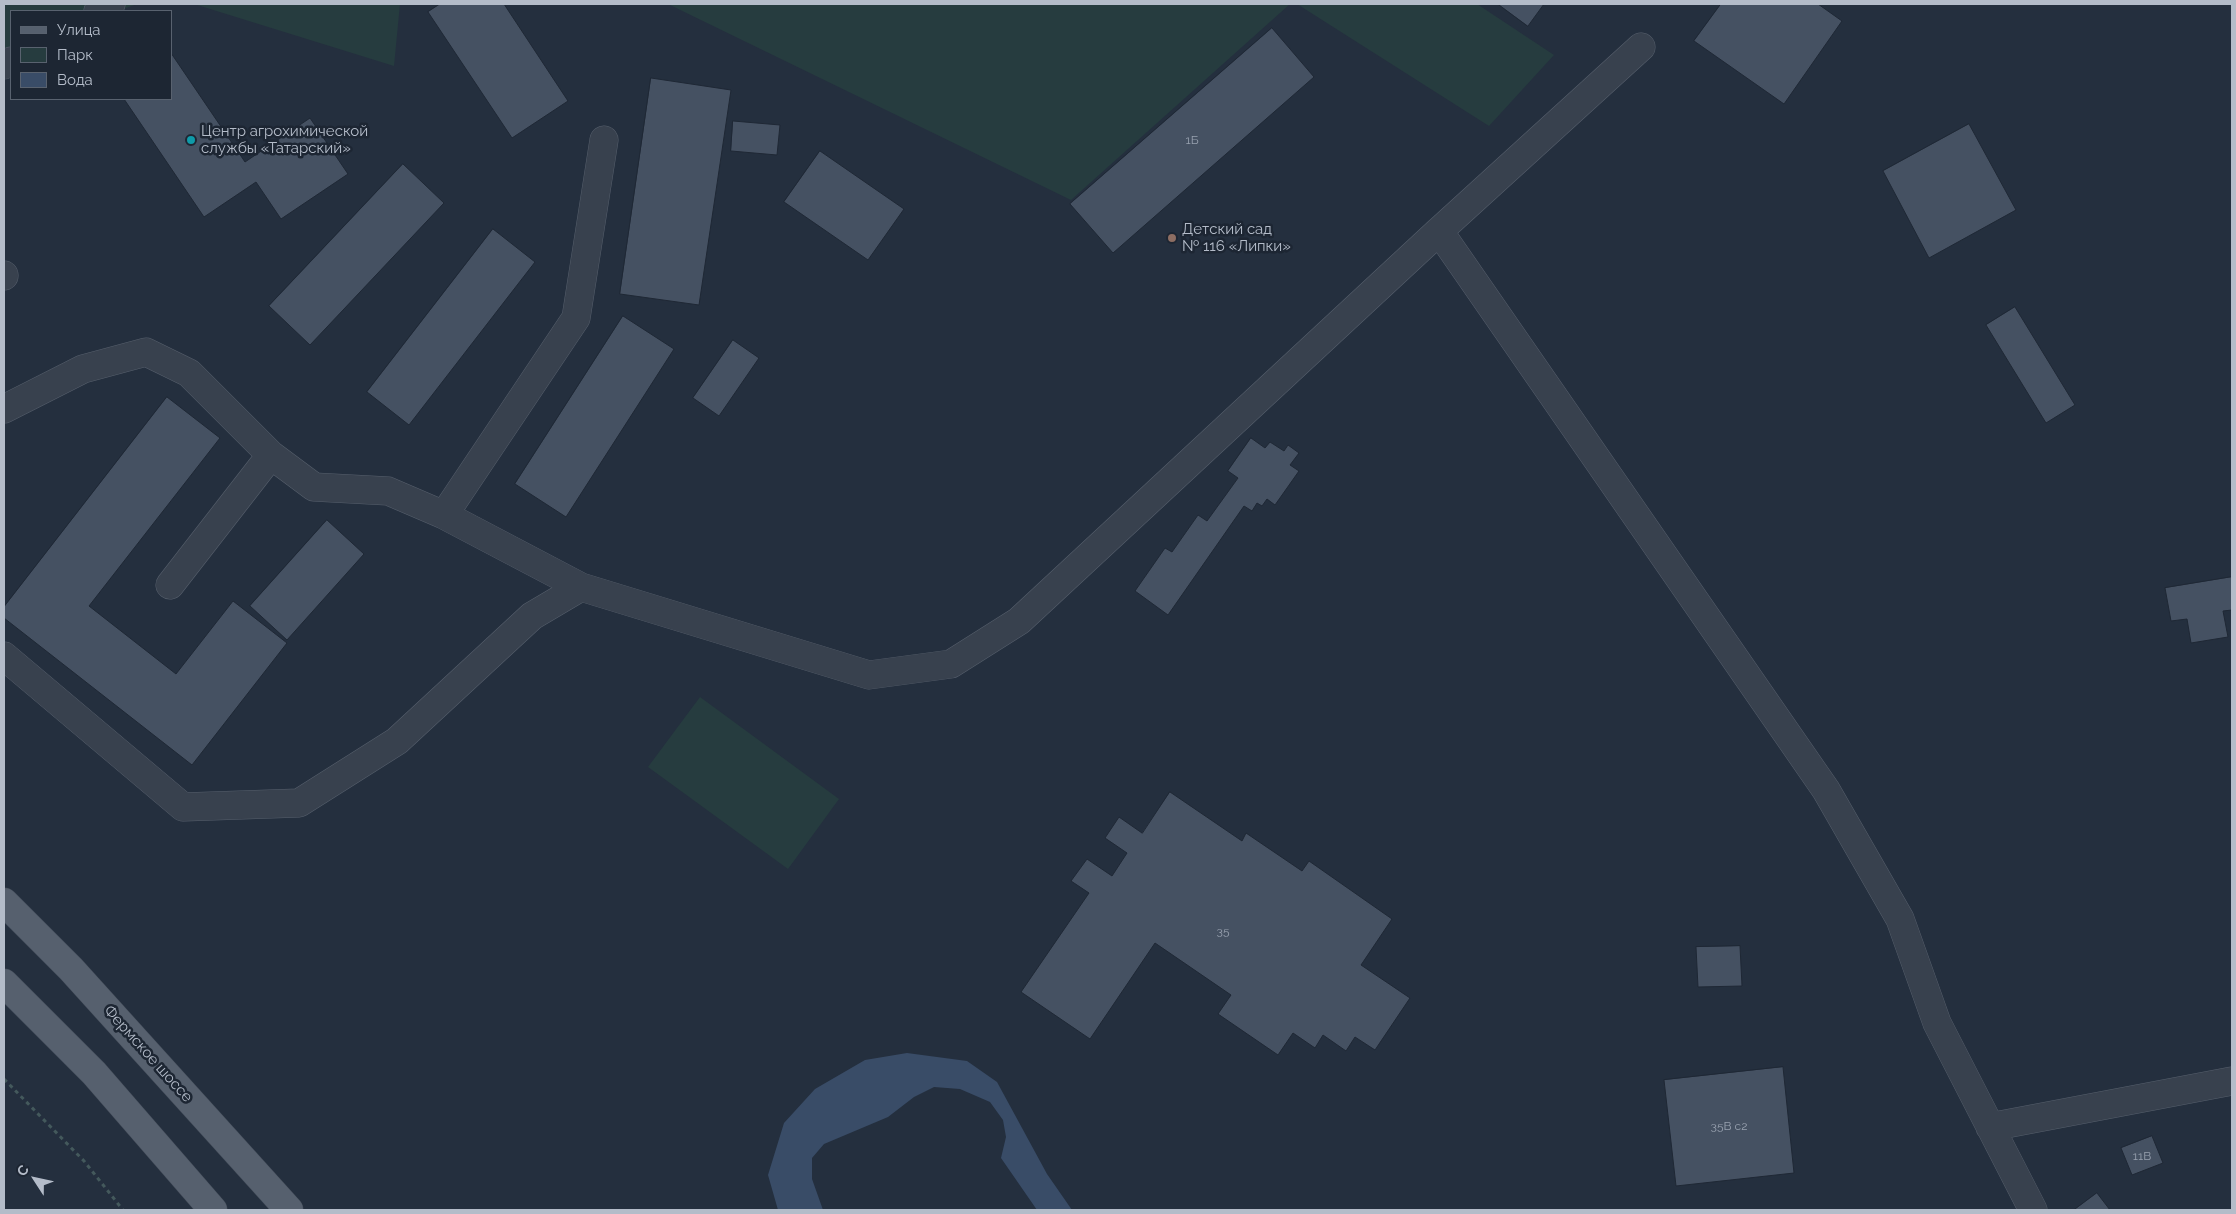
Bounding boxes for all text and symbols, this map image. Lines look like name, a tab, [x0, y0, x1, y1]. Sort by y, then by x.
legend	[10, 10, 172, 100]
text: Улица	[57, 21, 101, 39]
text: Парк	[57, 46, 93, 64]
text: Вода	[57, 71, 93, 89]
place label: Центр агрохимической службы «Татарский»	[201, 122, 368, 157]
house number: 1Б	[1186, 133, 1198, 147]
marker: Центр агрохимической службы «Татарский»	[185, 134, 197, 146]
place label: Детский сад № 116 «Липки»	[1182, 220, 1291, 255]
marker: Детский сад № 116 «Липки»	[1166, 232, 1178, 244]
house number: 35	[1217, 924, 1229, 938]
street label: Фермское шоссе	[100, 1002, 196, 1106]
house number: 35В с2	[1711, 1119, 1747, 1133]
house number: 11В	[2133, 1149, 2151, 1163]
north arrow	[10, 1154, 60, 1204]
text: С	[13, 1162, 32, 1179]

